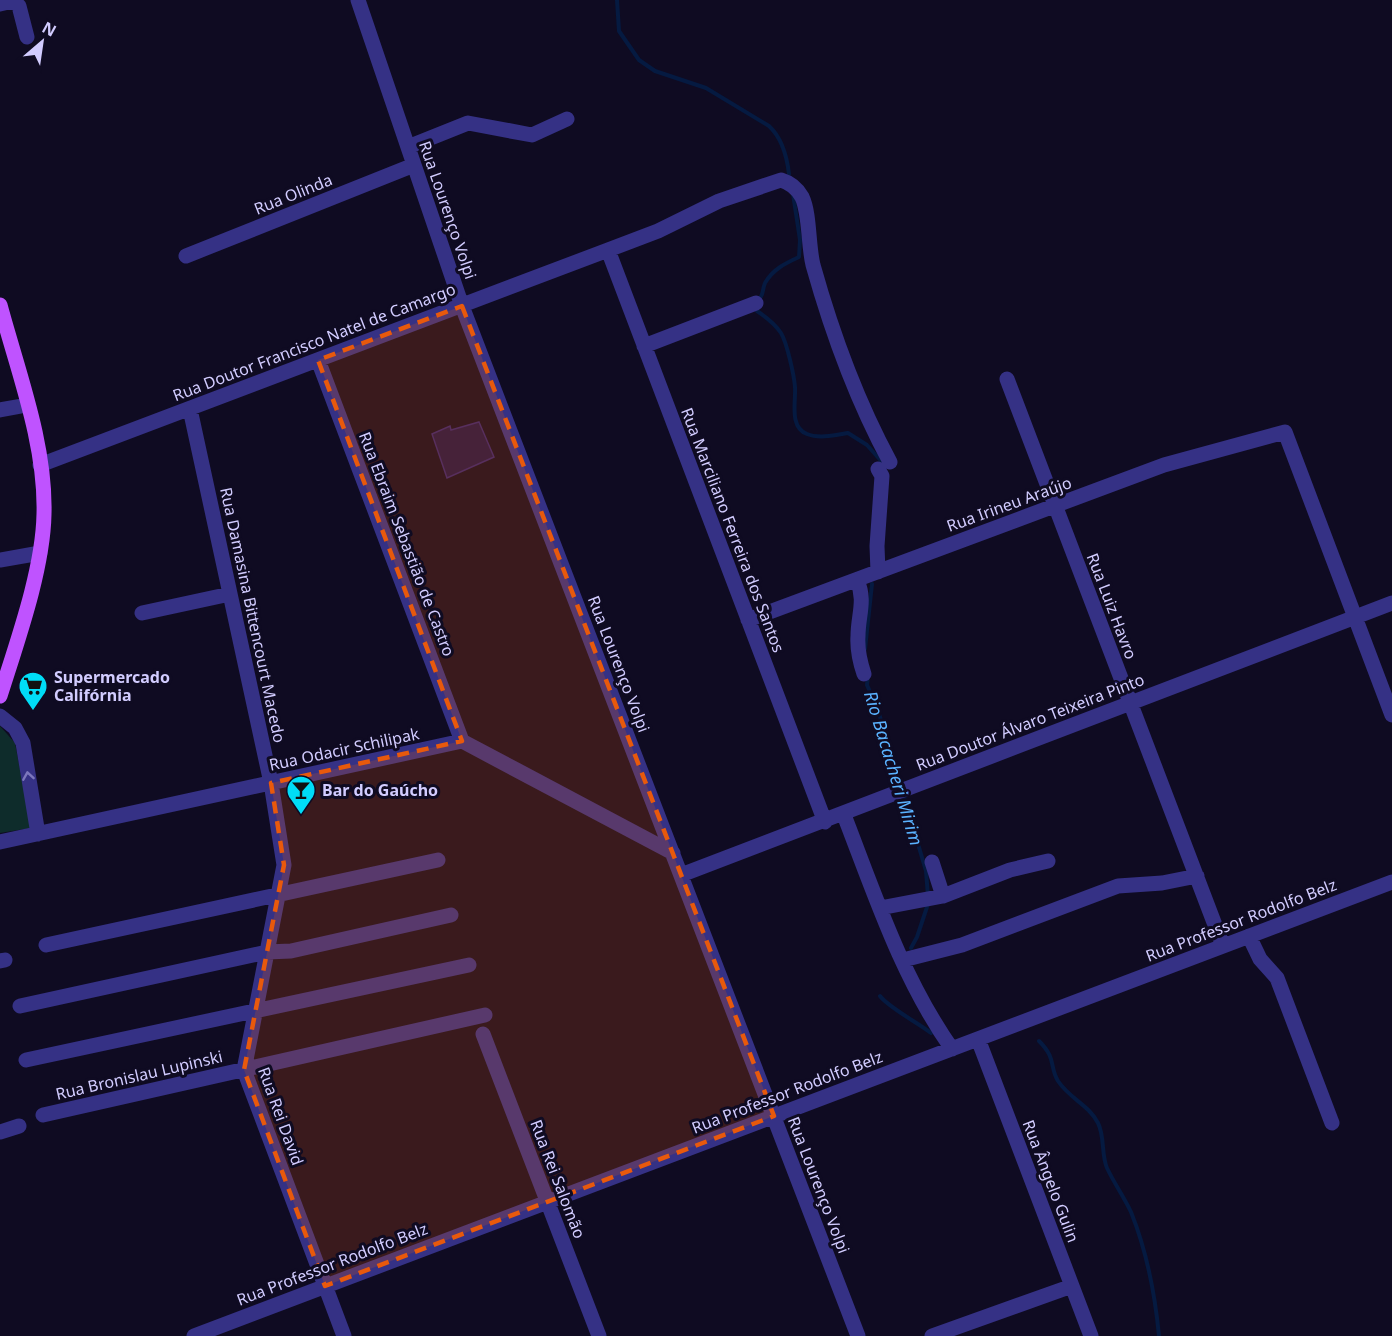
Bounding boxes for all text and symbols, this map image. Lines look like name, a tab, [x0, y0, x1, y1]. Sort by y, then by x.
north arrow	[12, 12, 72, 72]
text: N	[38, 16, 60, 42]
street label: Rua Lourenço Volpi	[414, 138, 482, 282]
street label: Rua Olinda	[251, 168, 335, 220]
street label: Rua Doutor Francisco Natel de Camargo	[169, 278, 459, 406]
street label: Rua Marciliano Ferreira dos Santos	[676, 404, 790, 656]
street label: Rua Ebraim Sebastião de Castro	[354, 429, 460, 659]
street label: Rua Irineu Araújo	[944, 471, 1074, 537]
street label: Rua Damasina Bittencourt Macedo	[215, 485, 291, 745]
street label: Rua Luiz Havro	[1082, 550, 1142, 662]
street label: Rua Lourenço Volpi	[583, 593, 655, 735]
place label: Supermercado Califórnia	[54, 666, 170, 706]
street label: Rua Doutor Álvaro Teixeira Pinto	[913, 668, 1147, 776]
supermarket icon: Supermercado Califórnia	[17, 670, 49, 712]
water label: Rio Bacacheri Mirim	[859, 688, 929, 848]
street label: Rua Odacir Schilipak	[267, 722, 422, 776]
one-way arrow	[23, 772, 35, 781]
bar icon: Bar do Gaúcho	[285, 774, 317, 816]
place label: Bar do Gaúcho	[322, 779, 438, 801]
street label: Rua Professor Rodolfo Belz	[1142, 873, 1340, 967]
street label: Rua Bronislau Lupinski	[53, 1045, 225, 1105]
street label: Rua Professor Rodolfo Belz	[688, 1045, 886, 1139]
street label: Rua Rei David	[253, 1064, 309, 1168]
street label: Rua Lourenço Volpi	[783, 1114, 855, 1256]
street label: Rua Rei Salomão	[525, 1117, 591, 1241]
street label: Rua Ângelo Gulin	[1018, 1117, 1084, 1245]
street label: Rua Professor Rodolfo Belz	[233, 1217, 431, 1311]

